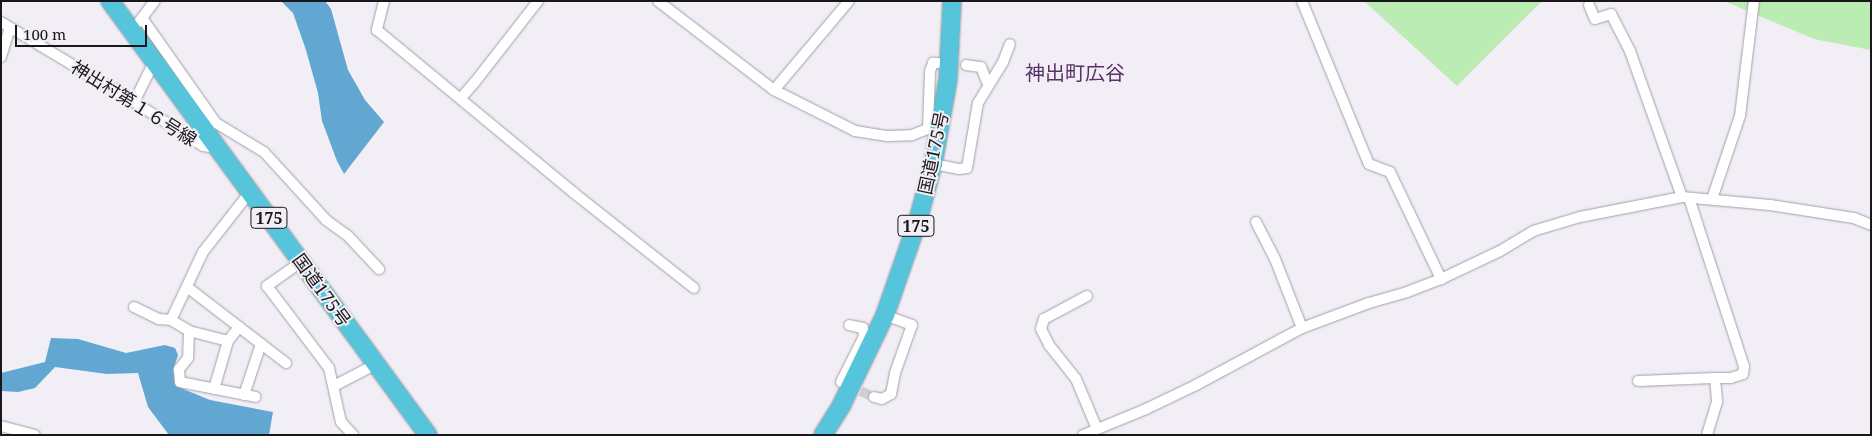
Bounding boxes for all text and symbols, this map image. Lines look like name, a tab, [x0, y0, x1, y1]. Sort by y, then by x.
scale bar	[18, 15, 150, 47]
text: 100 m	[23, 24, 66, 44]
street label: 神出村第１６号線	[67, 56, 201, 150]
district label: 神出町広谷	[1025, 60, 1125, 84]
street label: 国道175号	[914, 110, 952, 196]
road number: 175	[250, 204, 288, 232]
road number: 175	[897, 212, 935, 240]
street label: 国道175号	[289, 250, 355, 330]

